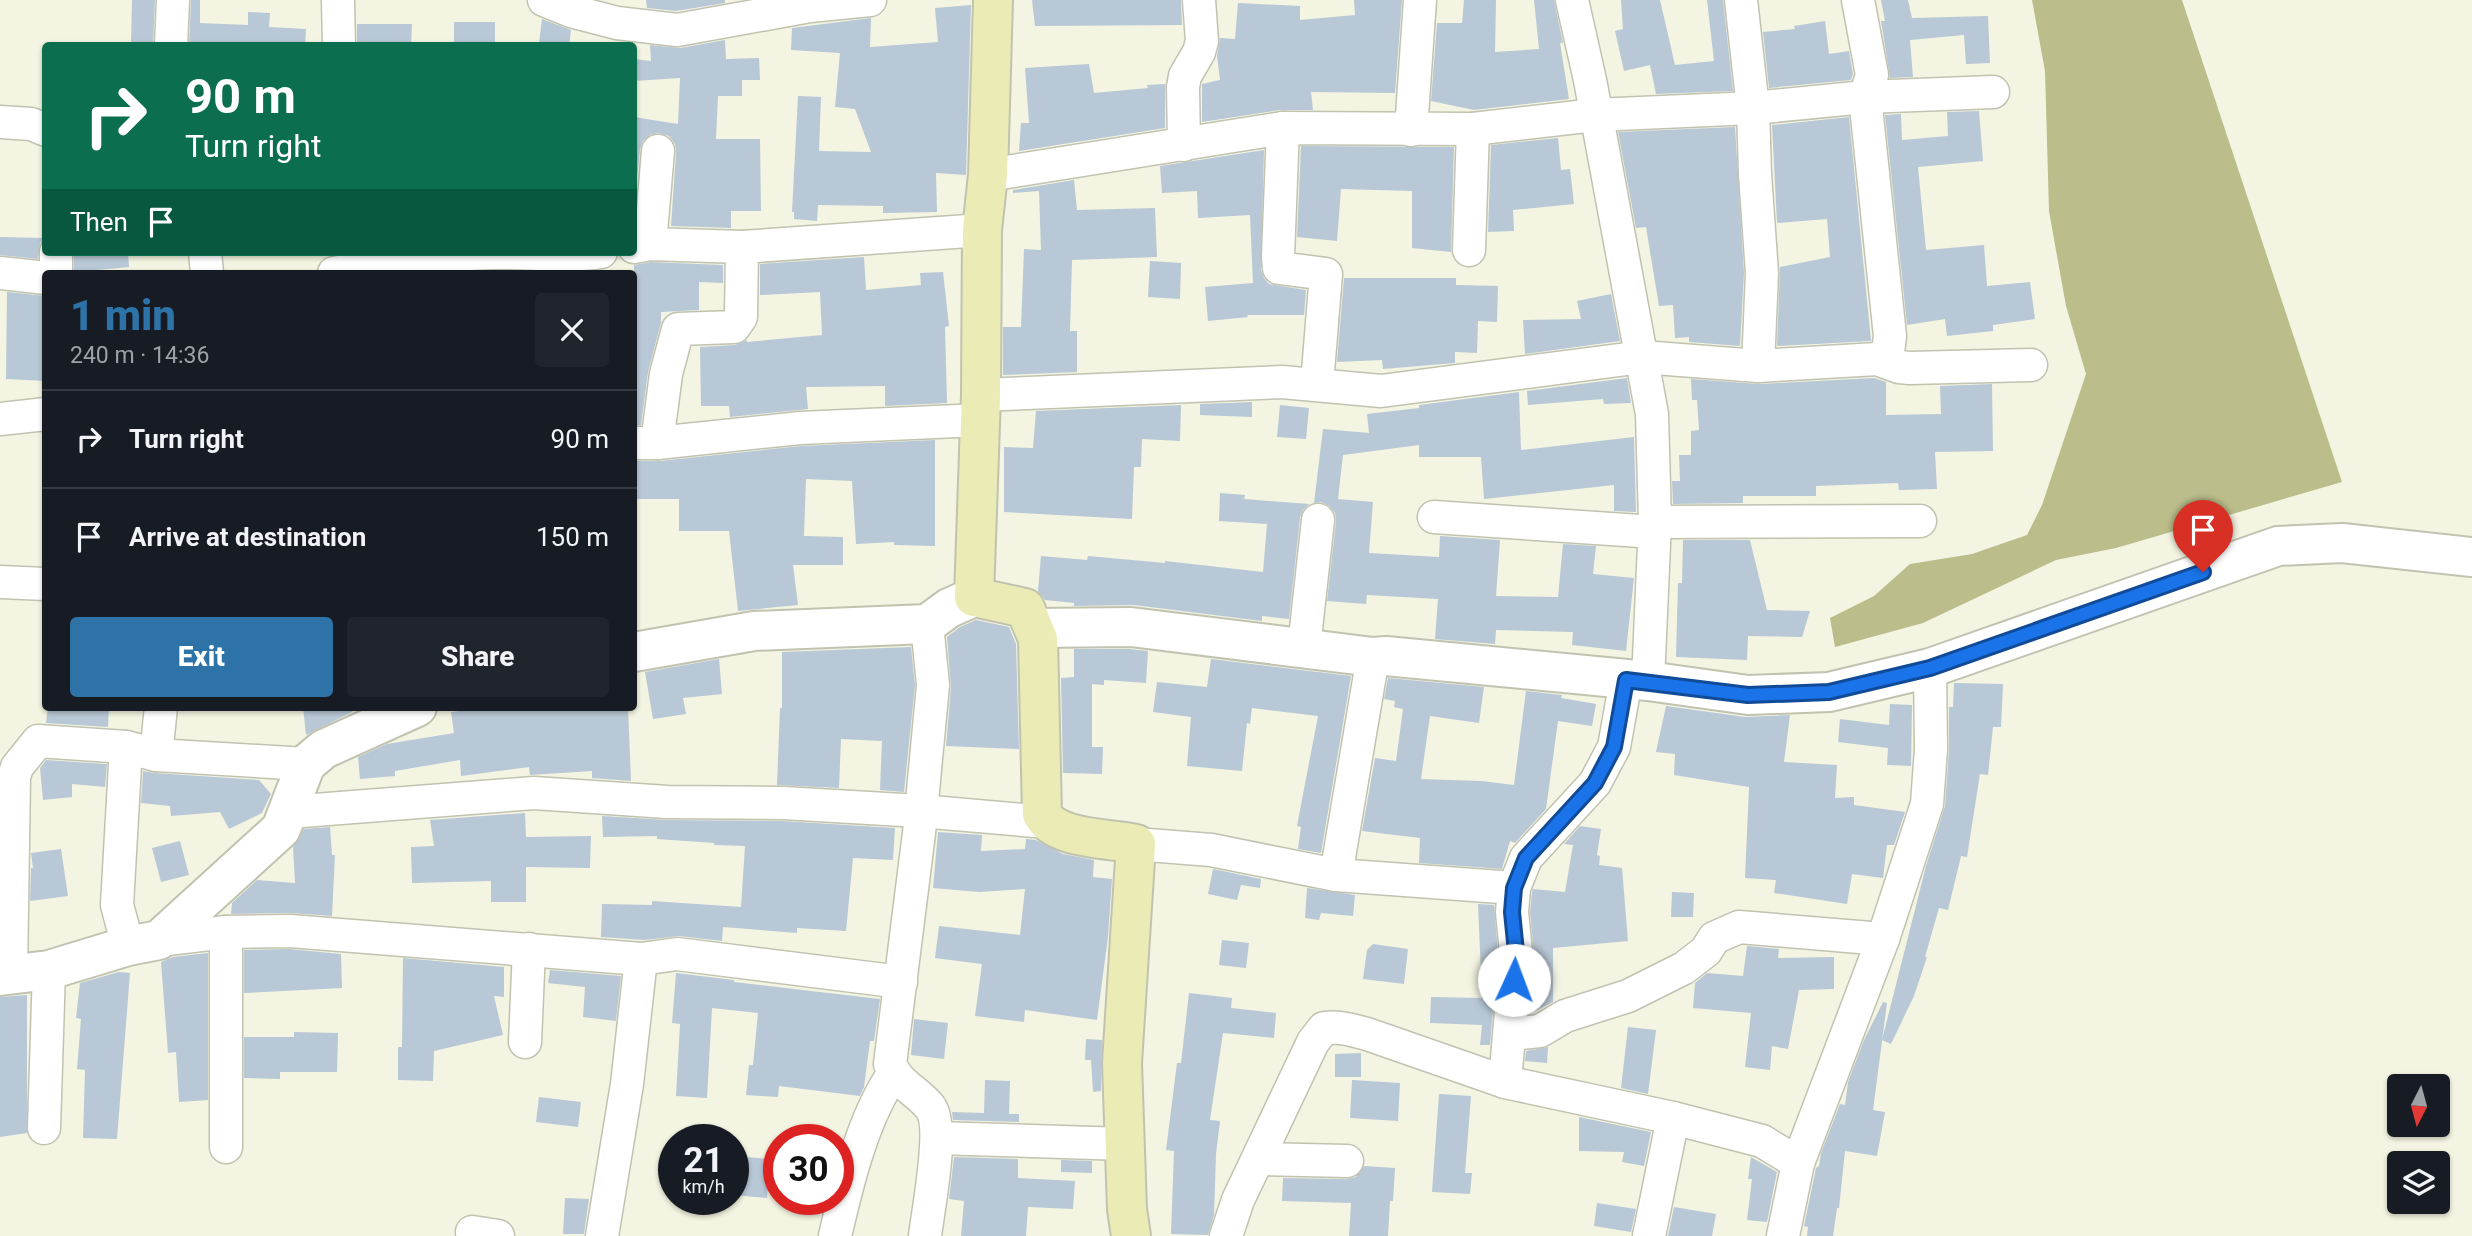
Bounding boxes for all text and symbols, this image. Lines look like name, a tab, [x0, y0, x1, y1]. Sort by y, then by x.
text: 90 m	[185, 68, 296, 125]
icon: right	[70, 70, 161, 161]
text: Turn right	[185, 127, 321, 165]
icon: arrive	[142, 203, 180, 241]
text: Then	[70, 207, 128, 237]
text: 1 min	[70, 291, 176, 340]
button: close	[535, 293, 609, 367]
text: 240 m · 14:36	[70, 342, 209, 369]
icon: right	[70, 420, 108, 458]
text: Turn right	[129, 424, 244, 454]
text: 90 m	[551, 424, 609, 454]
pin	[2173, 500, 2233, 572]
icon: arrive	[2184, 511, 2222, 549]
icon: arrive	[70, 518, 108, 556]
text: Arrive at destination	[129, 522, 366, 552]
text: 150 m	[536, 522, 609, 552]
button: Exit	[70, 617, 333, 697]
button: Share	[347, 617, 609, 697]
position arrow	[1477, 943, 1551, 1017]
north arrow	[2387, 1074, 2450, 1138]
map controls	[2387, 1074, 2450, 1214]
speed limit sign: 30	[763, 1124, 854, 1215]
text: 21	[683, 1140, 724, 1181]
button: layers	[2387, 1151, 2450, 1214]
text: km/h	[682, 1176, 725, 1197]

